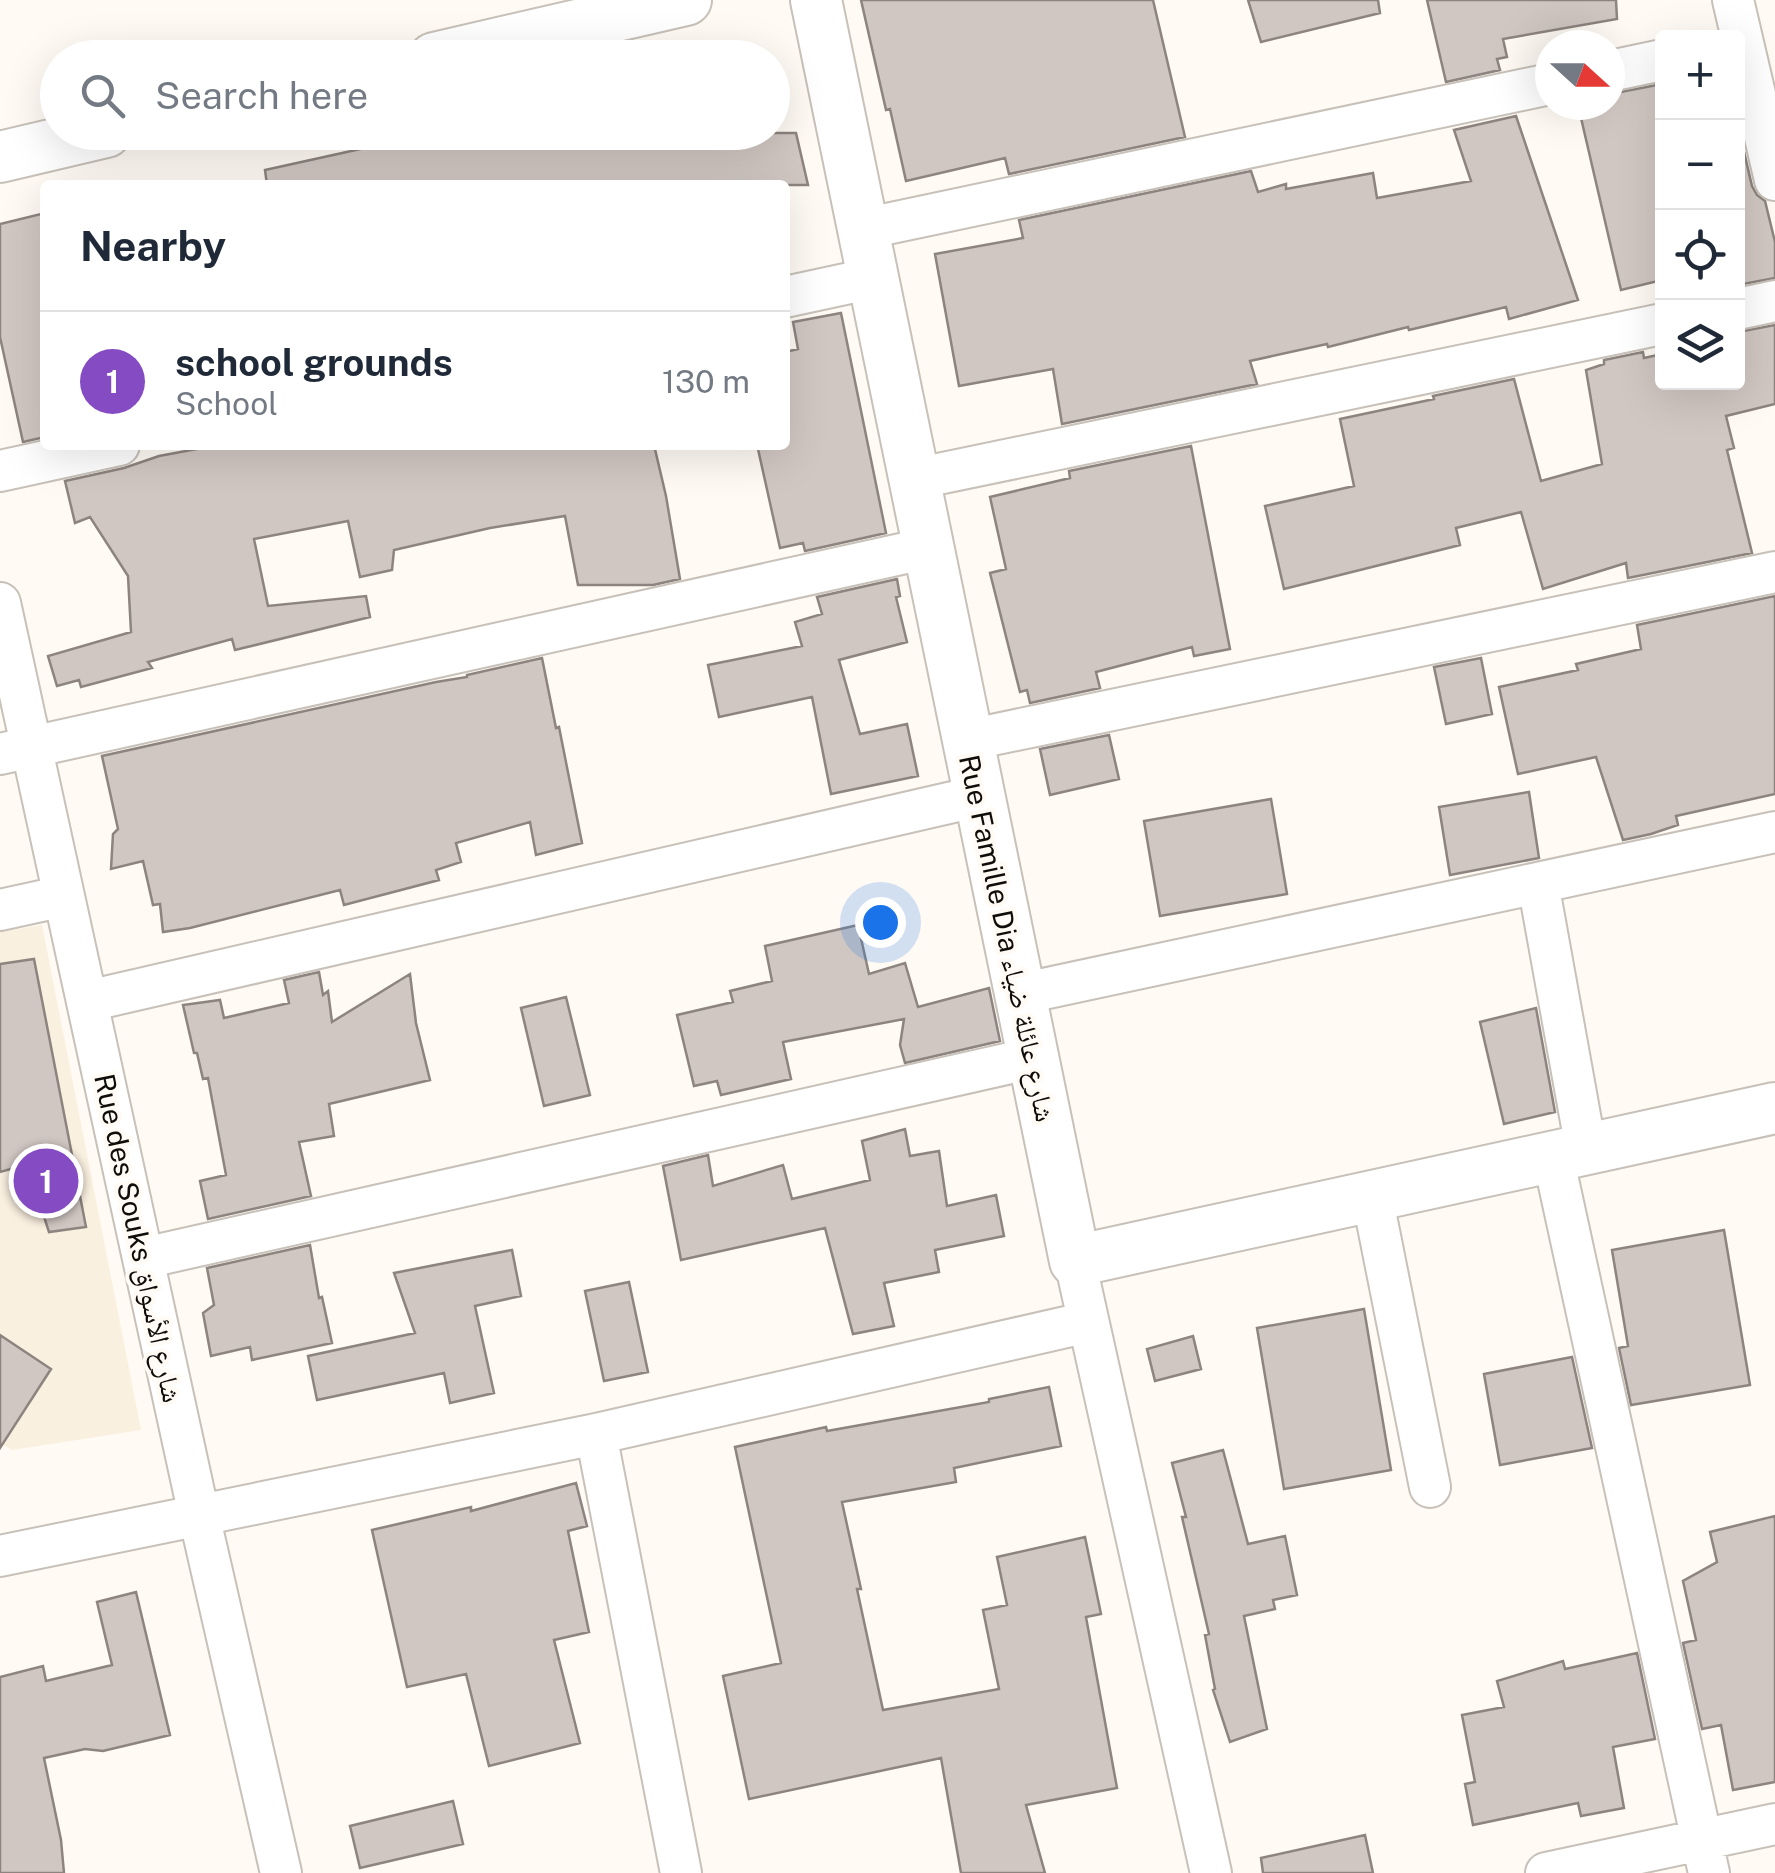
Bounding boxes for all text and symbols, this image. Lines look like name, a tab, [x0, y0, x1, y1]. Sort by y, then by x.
north arrow	[1535, 30, 1625, 120]
map controls	[1655, 30, 1745, 390]
button: +	[1655, 30, 1745, 120]
search box	[40, 40, 790, 150]
icon: search	[75, 68, 130, 123]
text: Search here	[155, 73, 368, 118]
button: −	[1655, 120, 1745, 210]
button: locate	[1655, 210, 1745, 300]
text: Nearby	[80, 221, 226, 270]
button: layers	[1655, 300, 1745, 390]
text: school grounds	[175, 340, 453, 385]
text: 1	[106, 363, 119, 400]
text: 130 m	[662, 363, 750, 400]
text: School	[175, 385, 278, 422]
street label: Rue Famille Dia شارع عائلة ضياء	[951, 752, 1063, 1125]
your location	[855, 897, 906, 948]
street label: Rue des Souks شارع الأسواق	[86, 1071, 190, 1406]
pin: 1	[13, 1144, 78, 1218]

